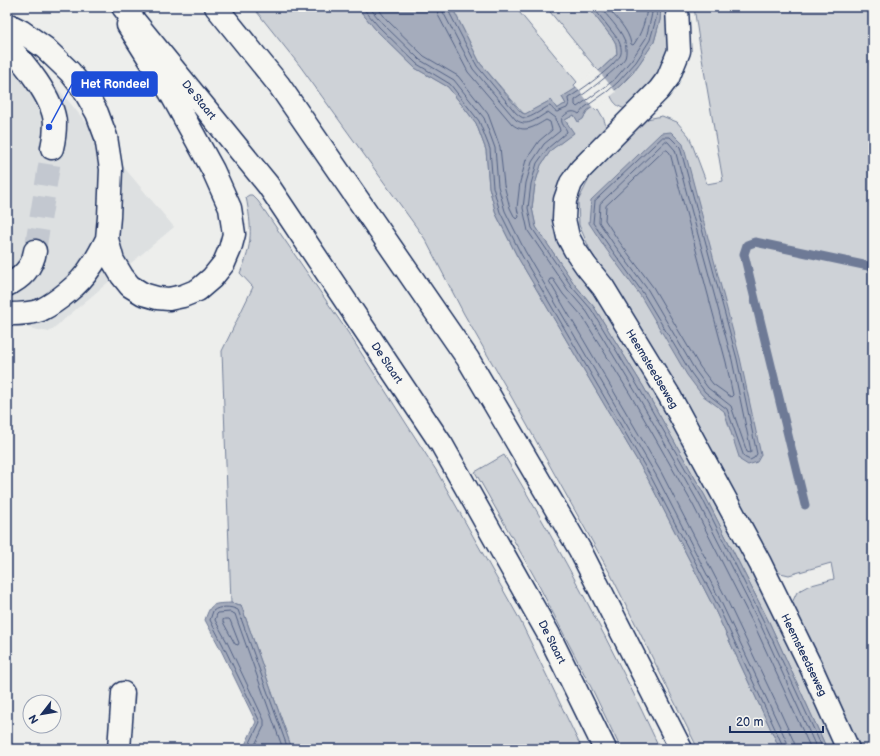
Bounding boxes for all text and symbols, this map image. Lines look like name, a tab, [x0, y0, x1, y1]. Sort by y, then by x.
callout: Het Rondeel	[72, 72, 157, 96]
text: Het Rondeel	[81, 77, 149, 92]
street label: De Staart	[179, 78, 219, 123]
street label: Heemsteedseweg	[623, 327, 681, 411]
street label: De Staart	[369, 340, 406, 387]
street label: Heemsteedseweg	[778, 612, 830, 698]
street label: De Staart	[536, 618, 569, 666]
north arrow	[22, 694, 62, 734]
scale bar	[730, 708, 823, 734]
text: N	[26, 712, 42, 726]
text: 20 m	[736, 715, 763, 730]

